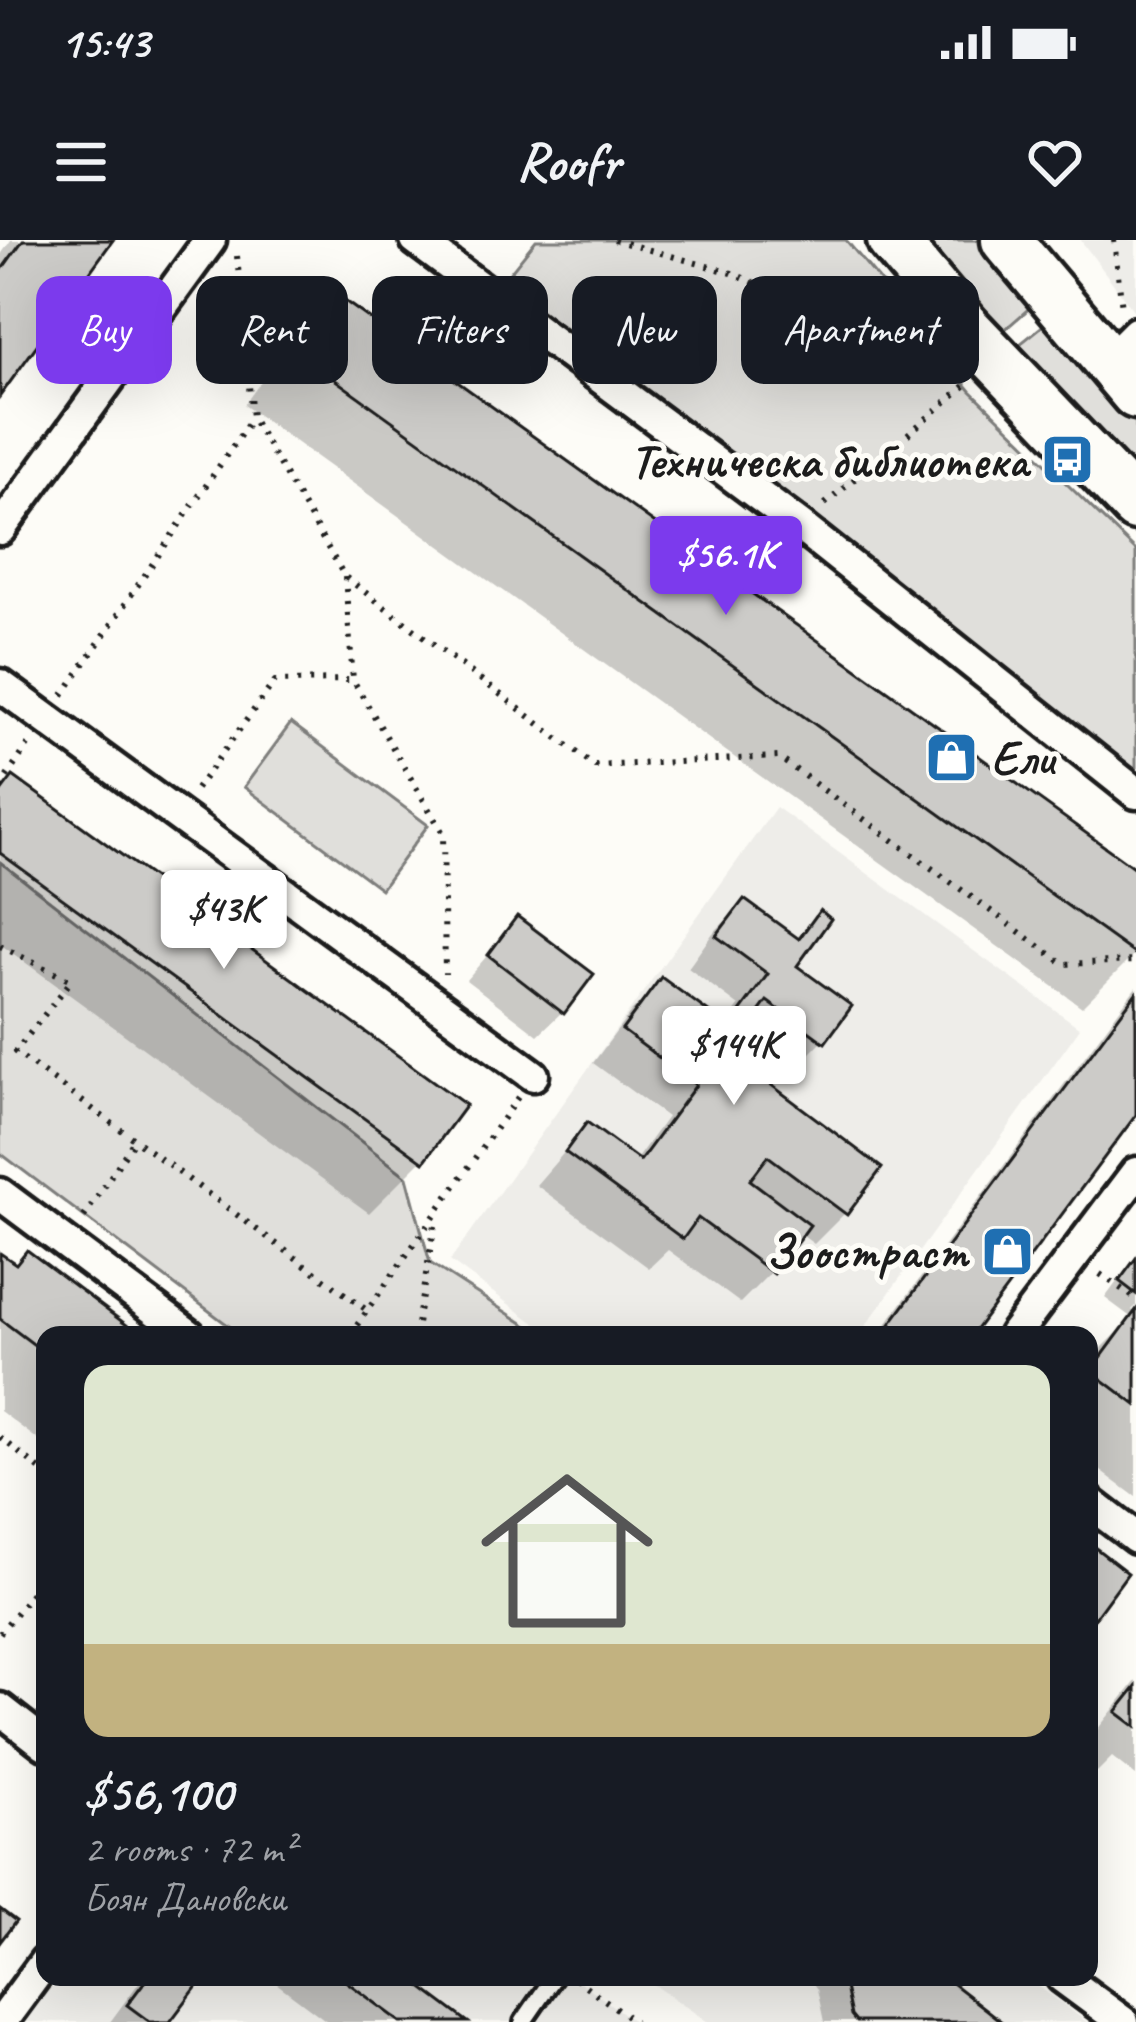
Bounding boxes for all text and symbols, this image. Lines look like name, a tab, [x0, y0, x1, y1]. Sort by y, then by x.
text: 15:43	[60, 14, 149, 71]
text: Roofr	[516, 128, 620, 196]
icon: menu	[48, 129, 114, 195]
icon: heart	[1022, 129, 1088, 195]
chip: Buy	[36, 276, 172, 384]
chip: Rent	[196, 276, 348, 384]
chip: Filters	[372, 276, 548, 384]
chip: New	[572, 276, 717, 384]
chip: Apartment	[741, 276, 979, 384]
place label: Техническа библиотека	[630, 431, 1032, 491]
bus stop icon: Техническа библиотека	[1039, 432, 1095, 488]
pin: $56.1K	[628, 516, 824, 618]
text: $56.1K	[677, 530, 775, 579]
place label: Ели	[991, 728, 1057, 788]
shop icon: Ели	[924, 729, 980, 785]
pin: $43K	[153, 870, 295, 972]
text: $43K	[188, 884, 260, 933]
pin: $144K	[650, 1006, 818, 1108]
text: $144K	[689, 1020, 779, 1069]
place label: Зоостраст	[766, 1222, 971, 1282]
shop icon: Зоостраст	[979, 1223, 1035, 1279]
icon: home	[459, 1443, 675, 1659]
text: $56,100	[84, 1761, 232, 1825]
text: 2 rooms · 72 m²	[84, 1825, 295, 1874]
text: Боян Дановски	[84, 1874, 286, 1923]

